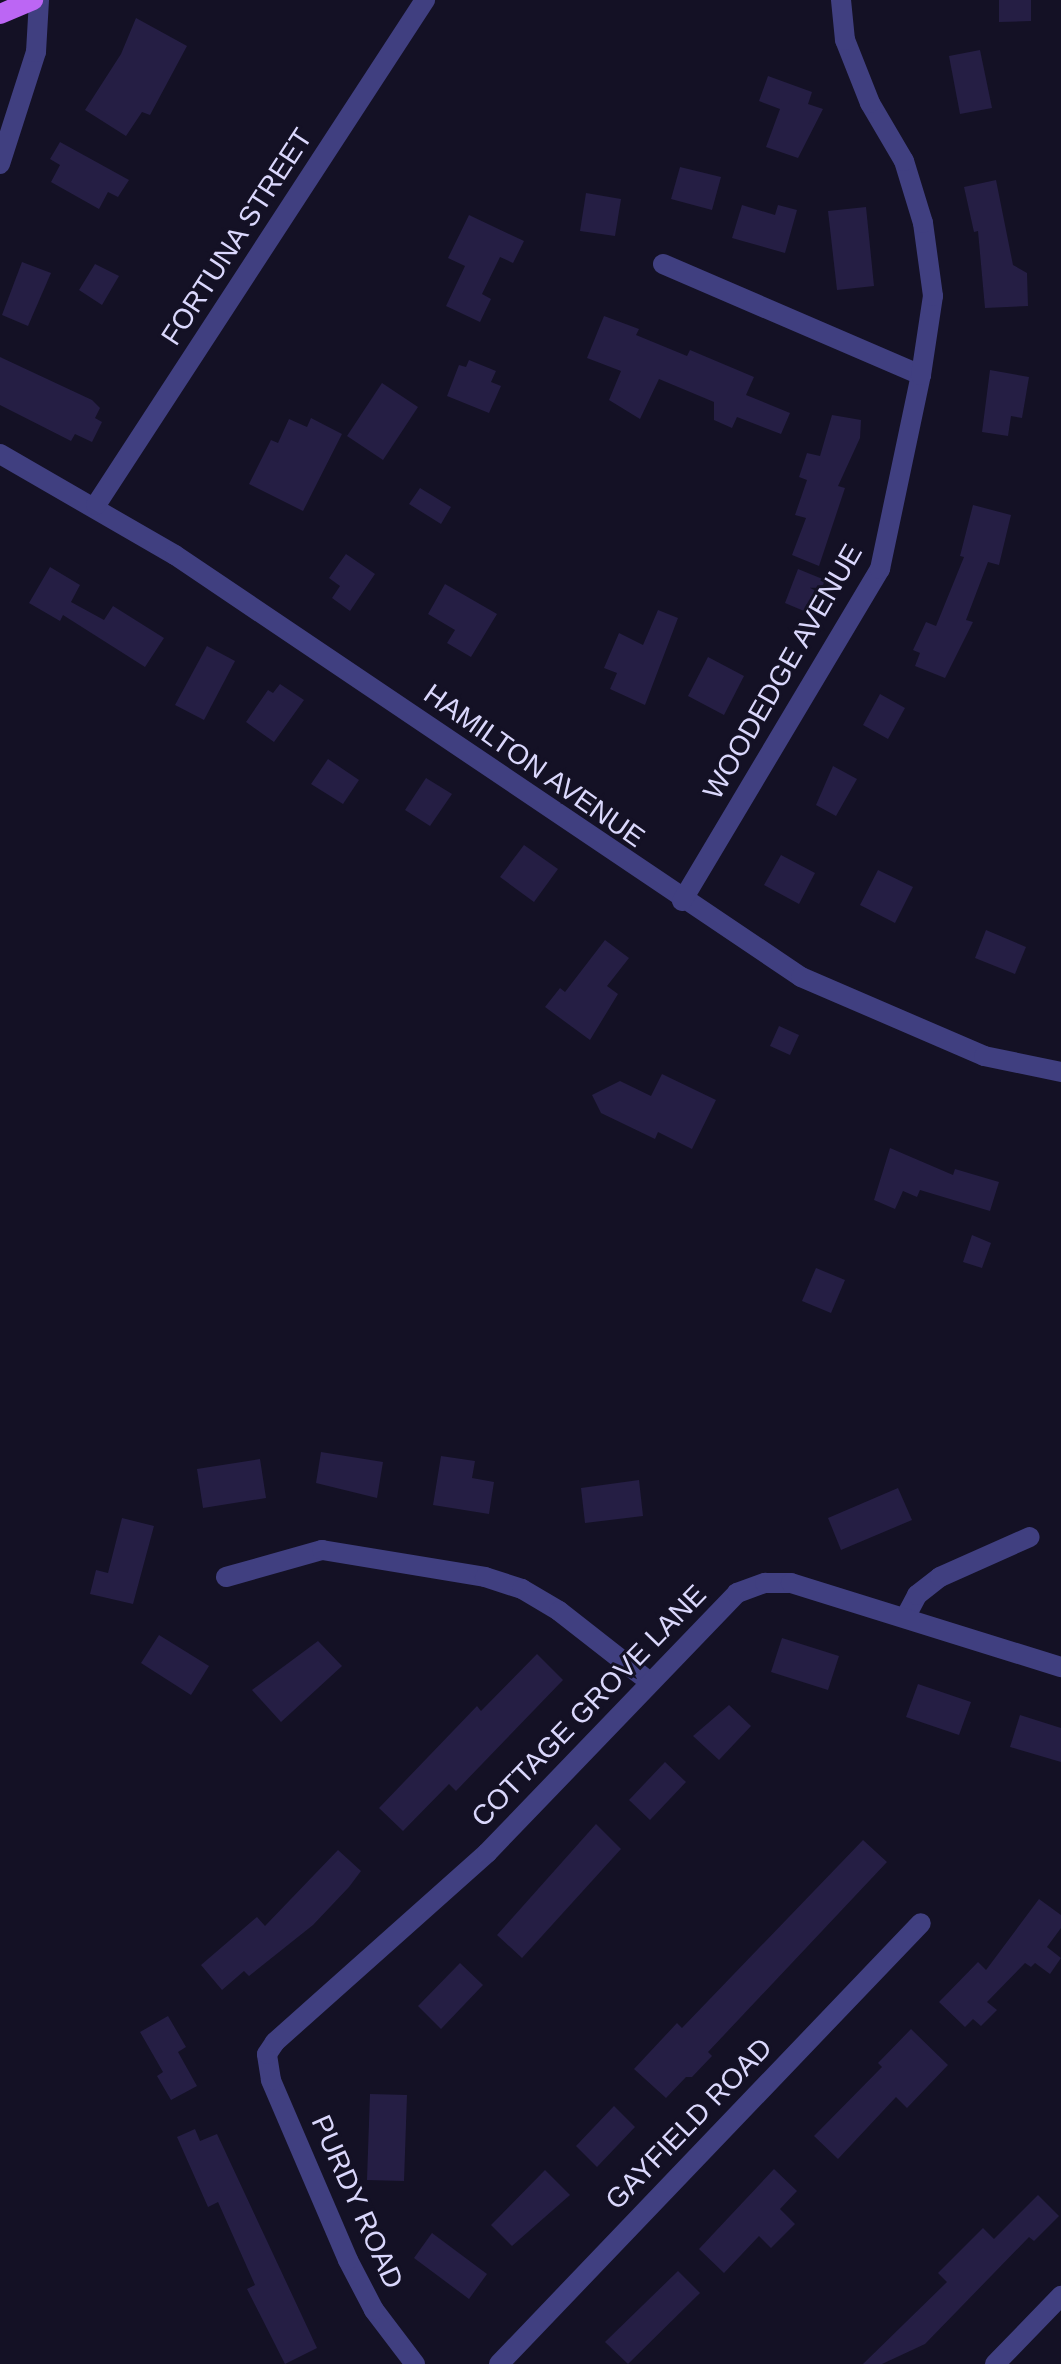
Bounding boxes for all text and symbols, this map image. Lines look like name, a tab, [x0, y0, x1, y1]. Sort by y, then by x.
street label: FORTUNA STREET	[154, 122, 320, 352]
street label: WOODEDGE AVENUE	[696, 538, 870, 806]
street label: HAMILTON AVENUE	[417, 677, 651, 855]
street label: COTTAGE GROVE LANE	[465, 1578, 713, 1834]
street label: GAYFIELD ROAD	[599, 2031, 779, 2217]
street label: PURDY ROAD	[304, 2110, 410, 2294]

